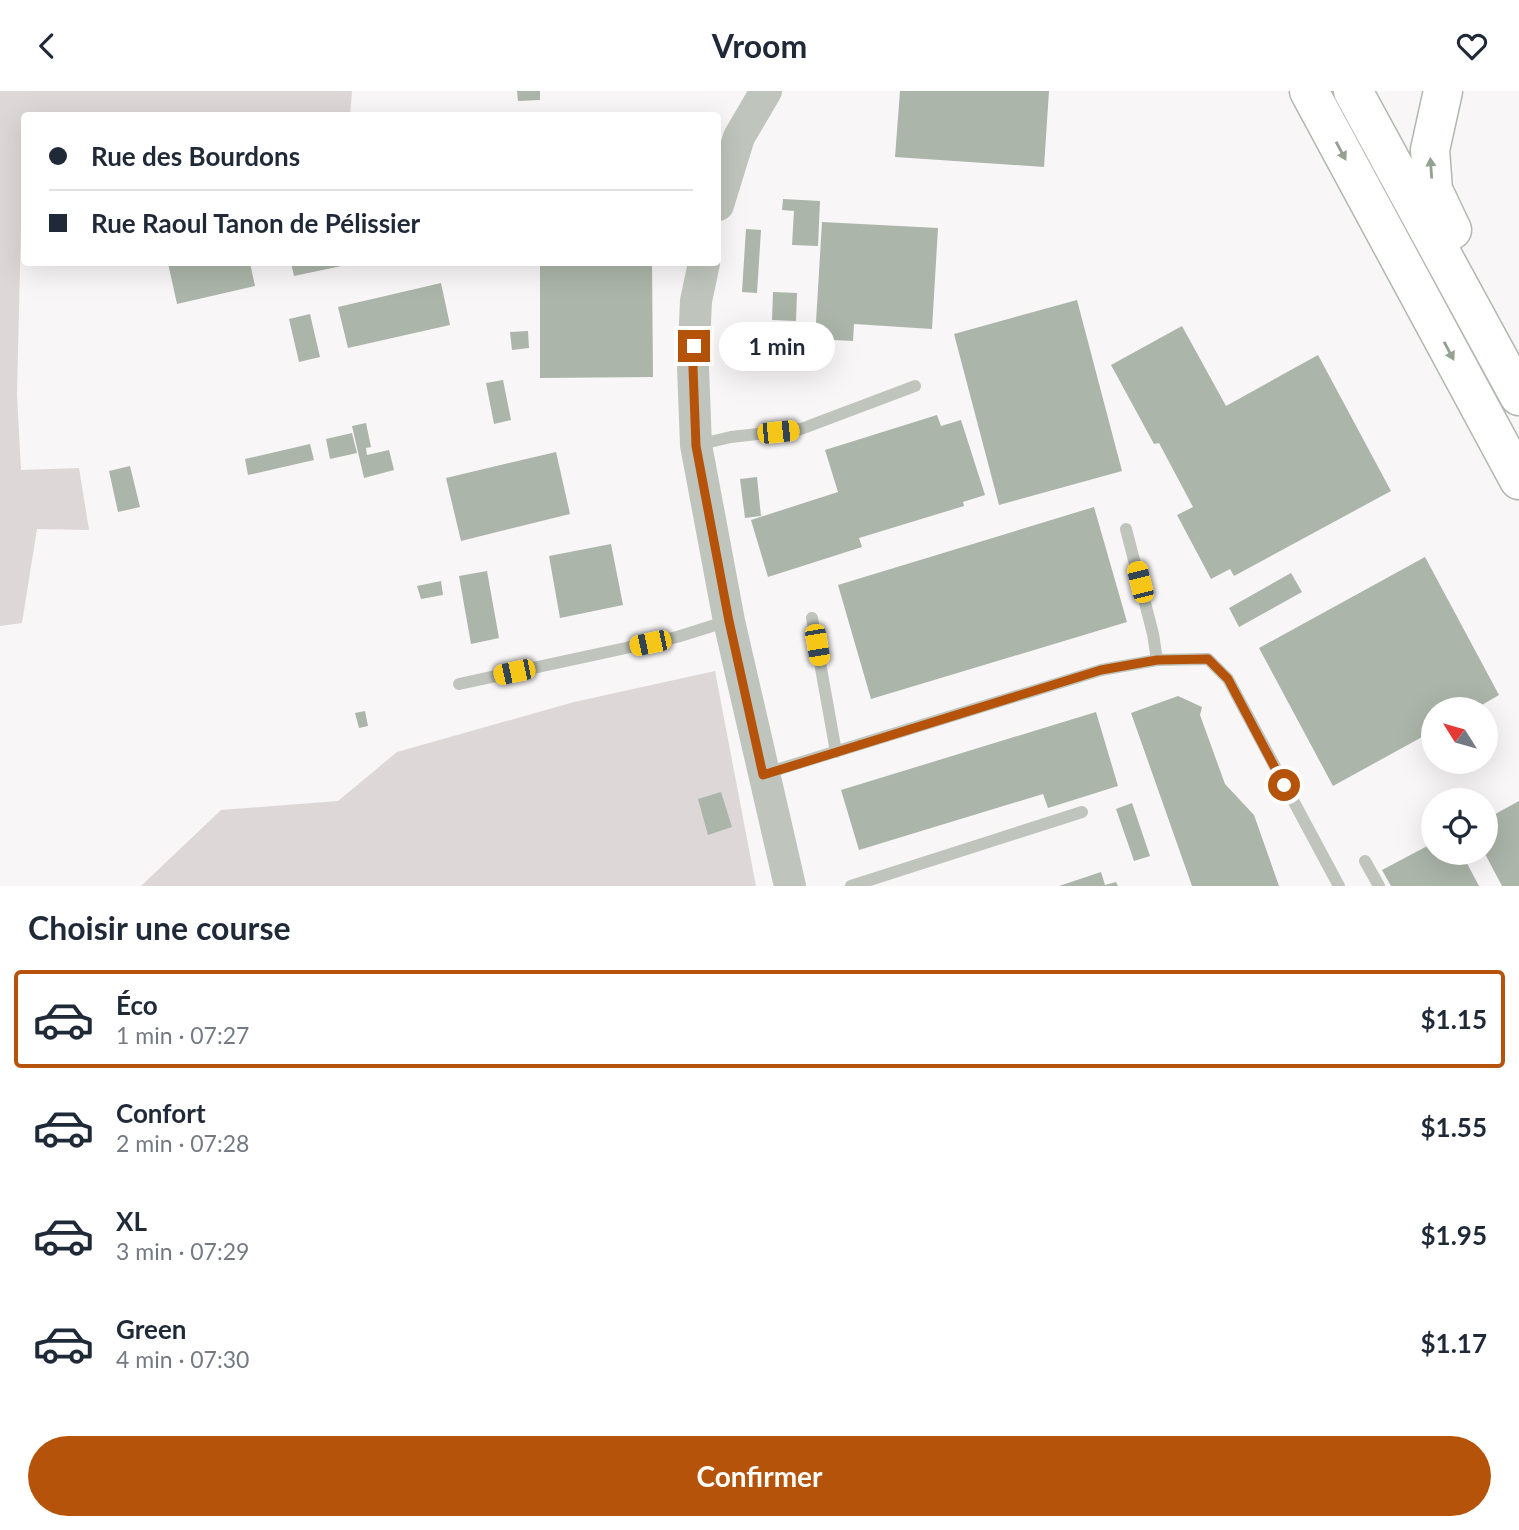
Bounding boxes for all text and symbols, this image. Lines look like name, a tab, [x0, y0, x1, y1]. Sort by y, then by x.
text: Vroom	[712, 26, 807, 65]
icon: back	[28, 27, 66, 65]
icon: heart	[1453, 27, 1491, 65]
text: Rue des Bourdons	[91, 140, 300, 172]
one-way arrow	[1335, 141, 1347, 161]
one-way arrow	[1426, 157, 1437, 179]
text: Rue Raoul Tanon de Pélissier	[91, 207, 420, 239]
callout: 1 min	[718, 321, 834, 371]
route end	[678, 330, 710, 362]
text: 1 min	[748, 332, 806, 360]
one-way arrow	[1443, 341, 1455, 361]
car	[757, 419, 800, 445]
car	[1125, 559, 1156, 605]
car	[804, 622, 831, 668]
car	[628, 628, 673, 658]
car	[492, 657, 537, 687]
north arrow	[1421, 697, 1498, 773]
map controls	[1421, 697, 1498, 865]
route start	[1268, 769, 1300, 801]
button: locate	[1421, 788, 1498, 865]
text: Choisir une course	[28, 908, 291, 947]
icon: car	[32, 988, 95, 1051]
text: Éco	[116, 989, 158, 1021]
text: $1.15	[1421, 1003, 1487, 1035]
text: 1 min · 07:27	[116, 1021, 249, 1049]
icon: car	[32, 1096, 95, 1159]
text: Confort	[116, 1097, 206, 1129]
text: $1.55	[1421, 1111, 1487, 1143]
text: 2 min · 07:28	[116, 1129, 249, 1157]
icon: car	[32, 1204, 95, 1267]
text: XL	[116, 1205, 147, 1237]
text: $1.95	[1421, 1219, 1487, 1251]
text: 3 min · 07:29	[116, 1237, 249, 1265]
icon: car	[32, 1312, 95, 1375]
text: Green	[116, 1313, 186, 1345]
text: $1.17	[1421, 1327, 1487, 1359]
text: 4 min · 07:30	[116, 1345, 249, 1373]
button: Confirmer	[28, 1436, 1491, 1516]

